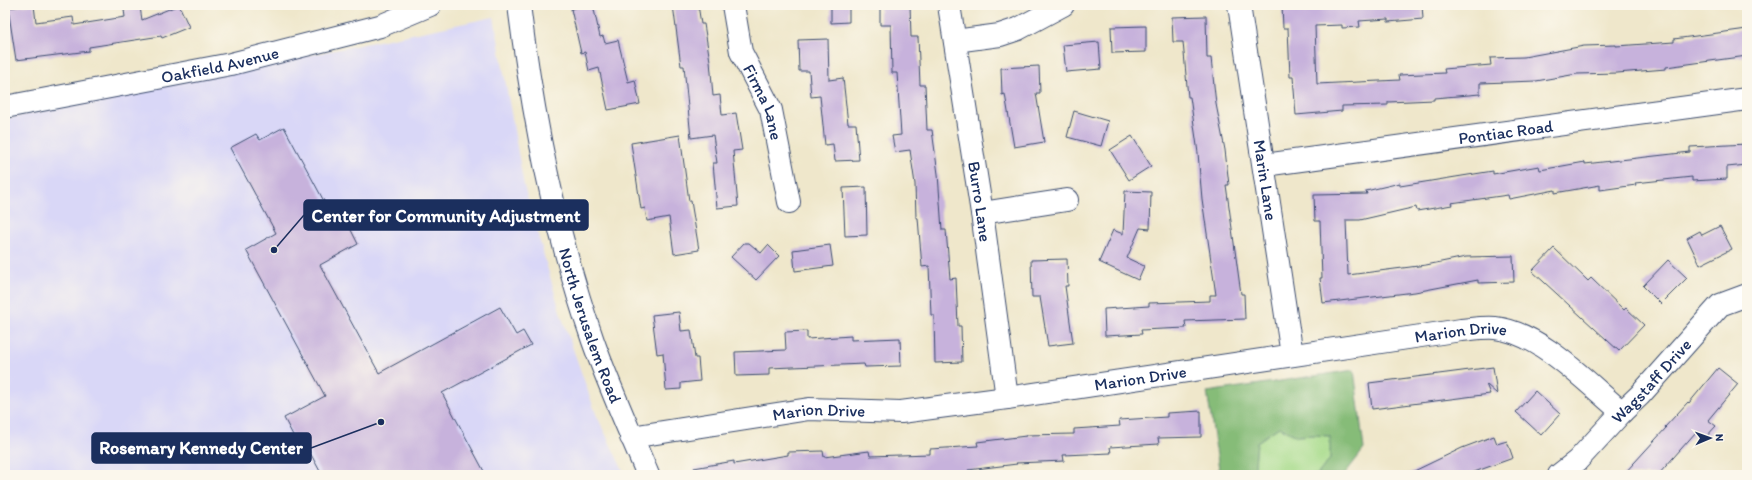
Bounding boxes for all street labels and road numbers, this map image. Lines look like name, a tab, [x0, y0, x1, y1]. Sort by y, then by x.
street label: Oakfield Avenue	[159, 42, 281, 87]
street label: Firma Lane	[739, 61, 787, 142]
street label: Pontiac Road	[1457, 116, 1555, 148]
street label: Marin Lane	[1250, 138, 1281, 222]
street label: Burro Lane	[964, 160, 996, 243]
street label: North Jerusalem Road	[555, 246, 626, 406]
street label: Marion Drive	[1413, 318, 1509, 347]
street label: Wagstaff Drive	[1607, 334, 1695, 427]
street label: Marion Drive	[1093, 361, 1188, 395]
street label: Marion Drive	[771, 399, 866, 425]

